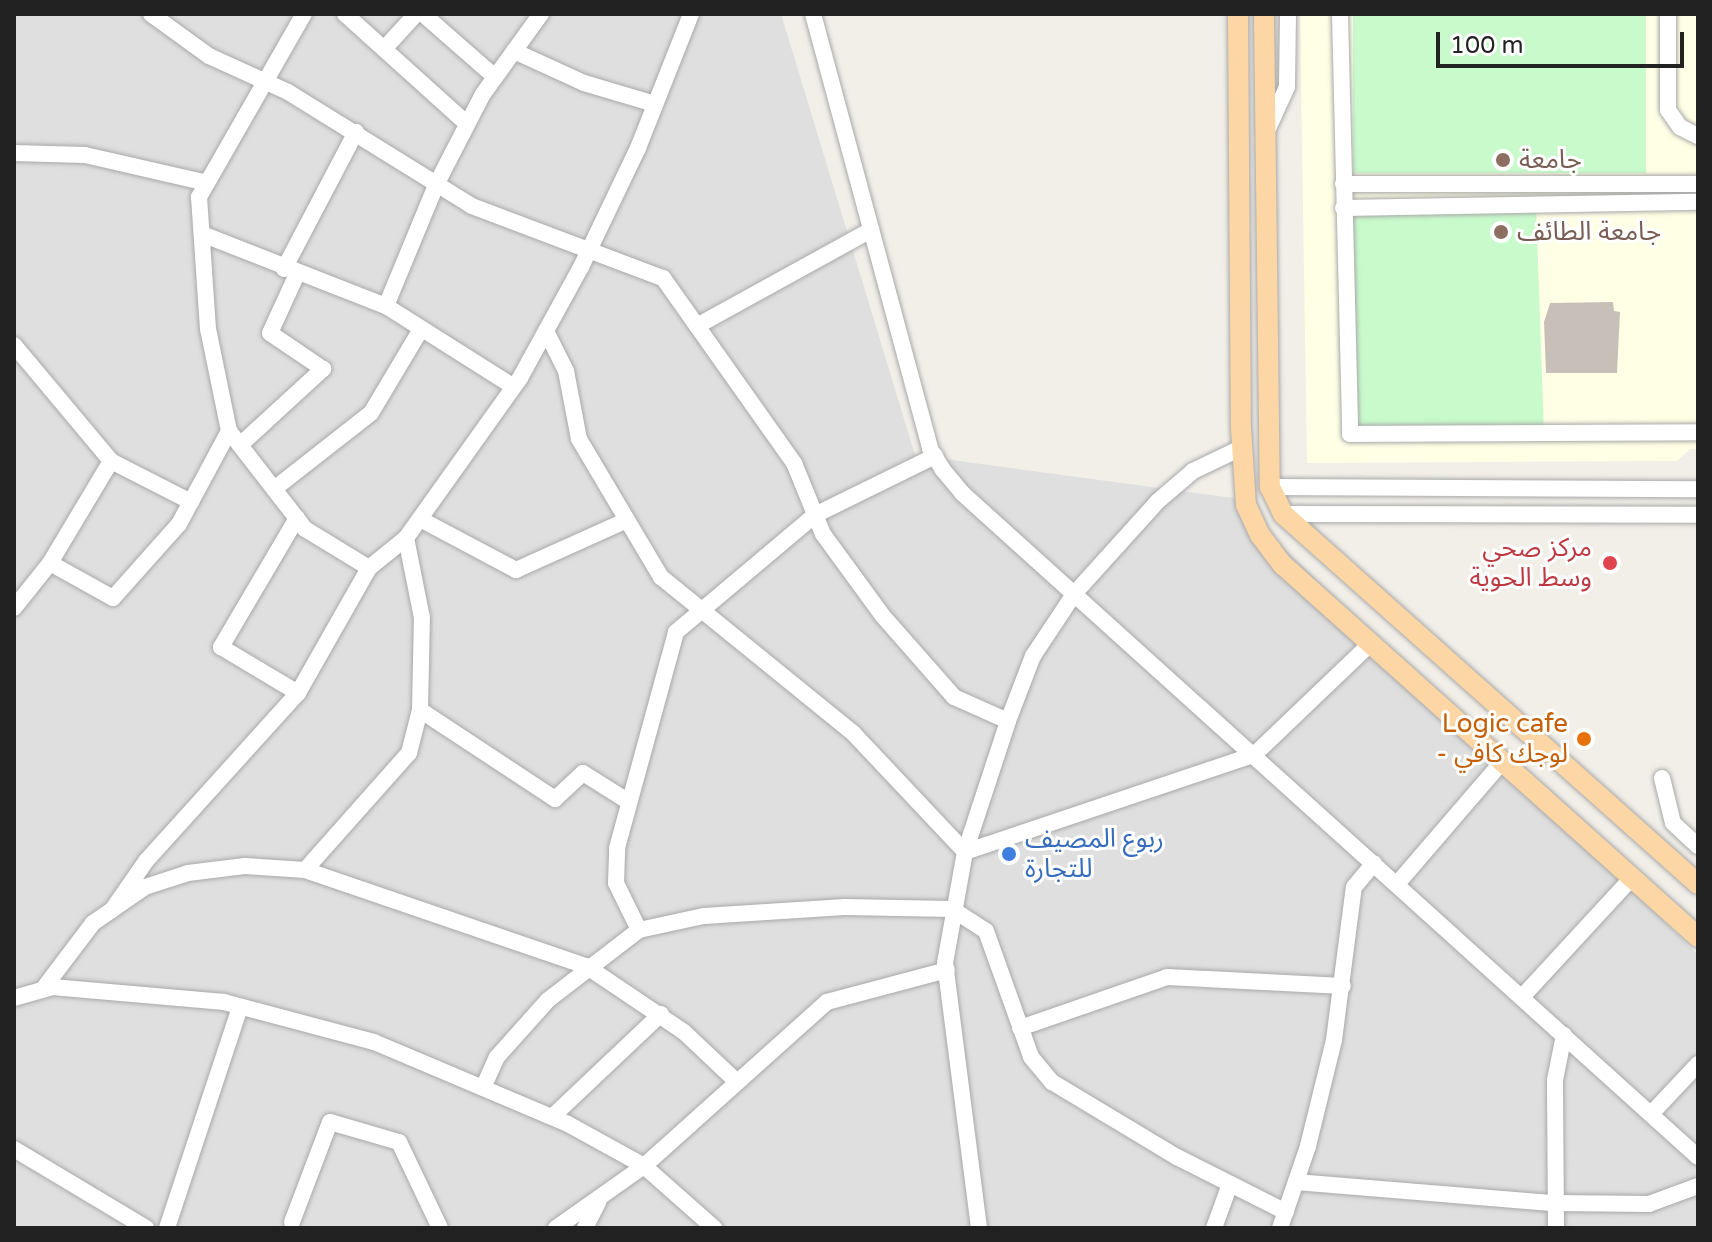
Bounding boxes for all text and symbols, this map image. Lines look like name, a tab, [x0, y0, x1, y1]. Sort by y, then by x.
scale bar	[1440, 16, 1688, 66]
text: 100 m	[1450, 31, 1524, 60]
place label: جامعة	[1519, 144, 1582, 176]
marker: جامعة	[1494, 151, 1512, 169]
place label: جامعة الطائف	[1517, 216, 1661, 248]
marker: جامعة الطائف	[1492, 223, 1510, 241]
place label: مركز صحي وسط الحوية	[1469, 532, 1592, 594]
marker: مركز صحي وسط الحوية	[1599, 552, 1621, 574]
place label: Logic cafe - لوجك كافي	[1437, 708, 1568, 770]
marker: Logic cafe - لوجك كافي	[1575, 730, 1593, 748]
place label: ربوع المصيف للتجارة	[1025, 823, 1164, 884]
marker: ربوع المصيف للتجارة	[1000, 845, 1018, 863]

